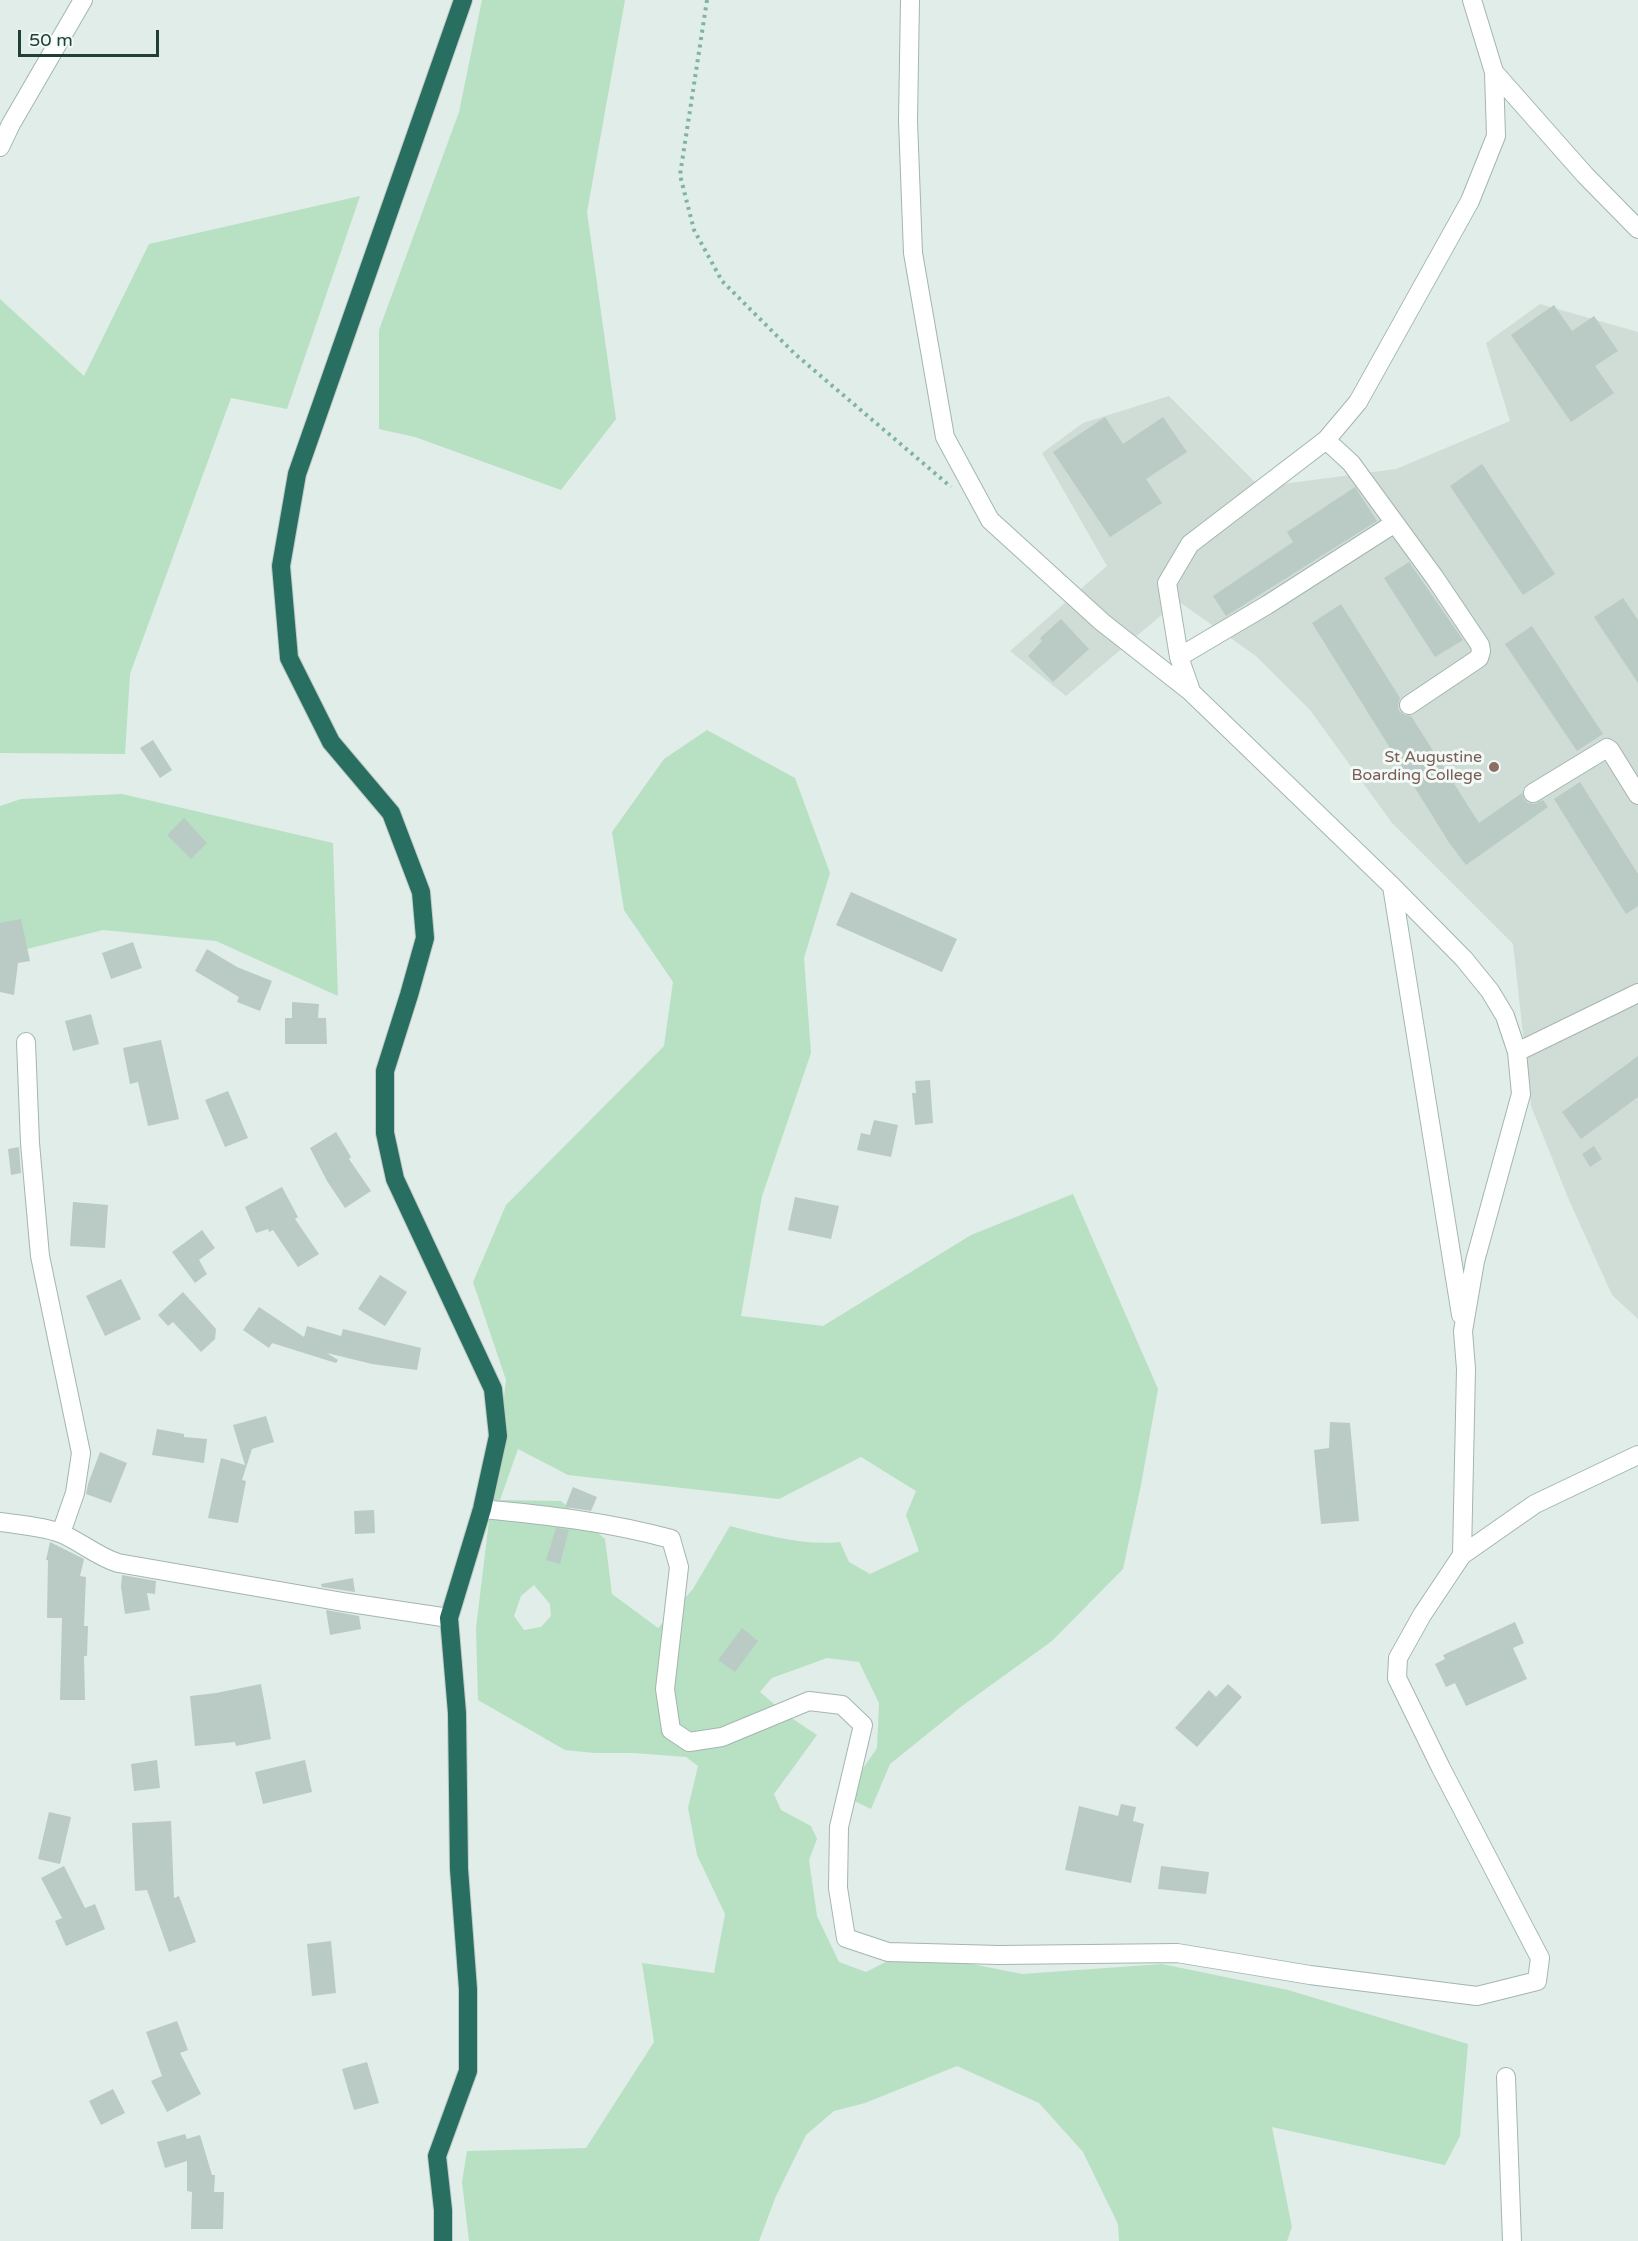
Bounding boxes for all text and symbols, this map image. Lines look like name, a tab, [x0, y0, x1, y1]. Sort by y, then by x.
scale bar	[21, 18, 162, 56]
text: 50 m	[29, 29, 73, 51]
place label: St Augustine Boarding College	[1352, 748, 1482, 786]
marker: St Augustine Boarding College	[1487, 760, 1501, 774]

